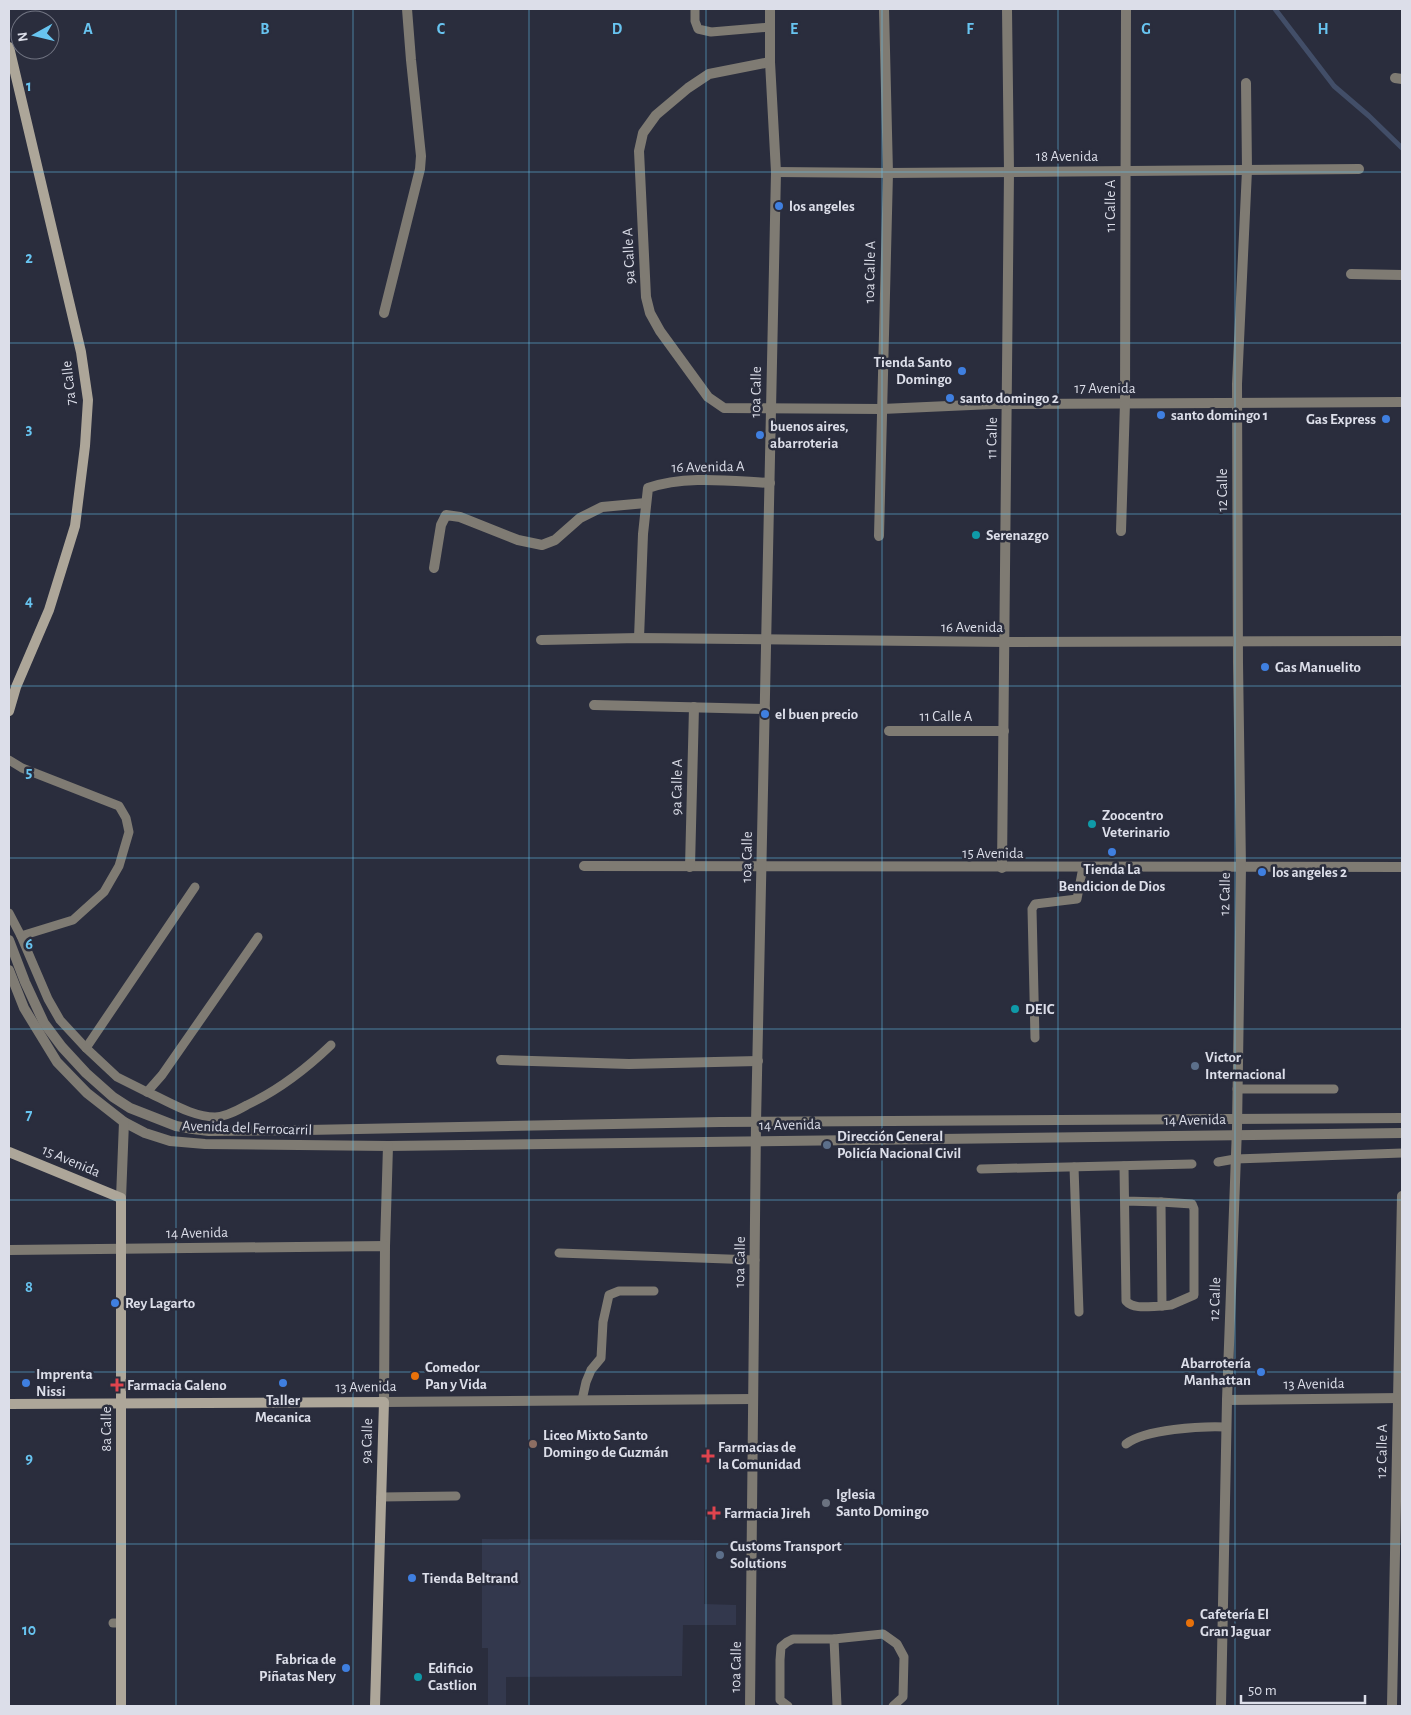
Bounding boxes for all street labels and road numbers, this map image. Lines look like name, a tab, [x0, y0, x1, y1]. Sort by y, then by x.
street label: 18 Avenida	[1036, 149, 1098, 164]
street label: 11 Calle A	[1103, 179, 1118, 233]
street label: 9a Calle A	[620, 227, 638, 285]
street label: 10a Calle A	[862, 240, 878, 303]
street label: 7a Calle	[59, 360, 79, 406]
street label: 10a Calle	[748, 366, 764, 418]
street label: 17 Avenida	[1074, 381, 1136, 396]
street label: 11 Calle	[984, 417, 1000, 459]
street label: 16 Avenida A	[671, 459, 745, 475]
street label: 12 Calle	[1215, 468, 1230, 512]
street label: 16 Avenida	[941, 620, 1003, 635]
street label: 11 Calle A	[920, 709, 973, 724]
street label: 9a Calle A	[669, 758, 685, 815]
street label: 10a Calle	[739, 831, 755, 883]
street label: 15 Avenida	[962, 846, 1024, 861]
street label: 12 Calle	[1217, 872, 1233, 916]
street label: 14 Avenida	[1164, 1112, 1226, 1128]
street label: 14 Avenida	[759, 1117, 821, 1133]
street label: Avenida del Ferrocarril	[182, 1118, 312, 1138]
street label: 15 Avenida	[40, 1142, 102, 1180]
street label: 14 Avenida	[166, 1225, 228, 1241]
street label: 10a Calle	[732, 1236, 748, 1288]
street label: 12 Calle	[1207, 1277, 1223, 1321]
street label: 13 Avenida	[1283, 1376, 1345, 1392]
street label: 13 Avenida	[335, 1379, 397, 1395]
street label: 8a Calle	[99, 1406, 114, 1452]
street label: 9a Calle	[359, 1418, 375, 1464]
street label: 12 Calle A	[1374, 1423, 1390, 1478]
street label: 10a Calle	[728, 1641, 744, 1693]

